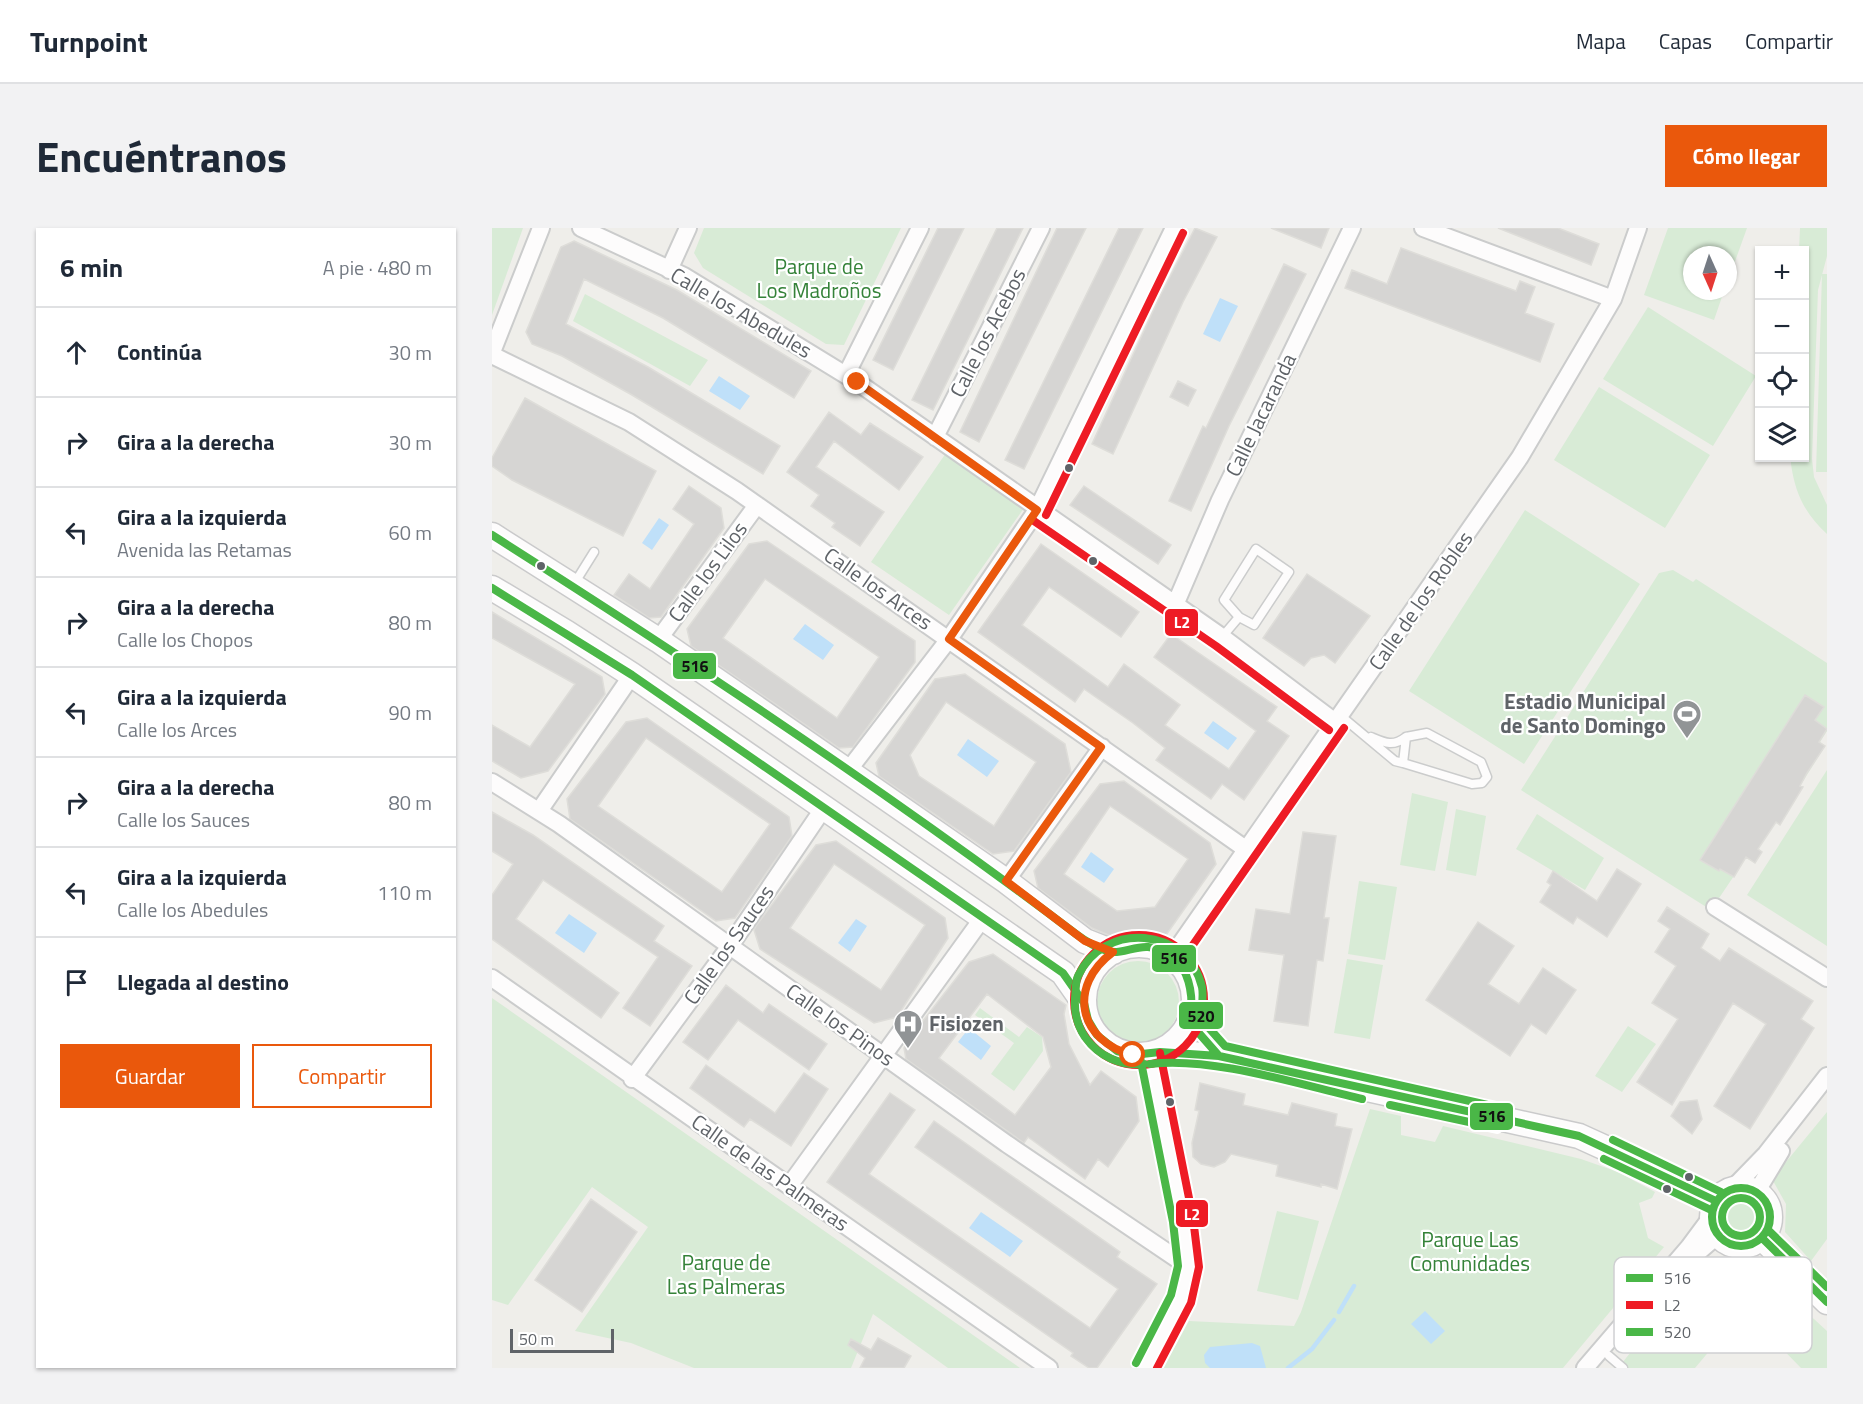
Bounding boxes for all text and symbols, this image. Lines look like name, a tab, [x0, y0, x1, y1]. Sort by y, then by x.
text: Turnpoint	[30, 20, 148, 63]
text: Mapa	[1576, 25, 1626, 57]
text: Capas	[1659, 25, 1712, 57]
text: Compartir	[1745, 25, 1833, 57]
text: Encuéntranos	[36, 124, 287, 188]
button: Cómo llegar	[1665, 125, 1827, 187]
north arrow	[1683, 246, 1737, 300]
map controls	[1755, 246, 1809, 462]
button: +	[1755, 246, 1809, 300]
text: 6 min	[60, 248, 123, 287]
park label: Parque de Los Madroños	[757, 250, 881, 306]
text: A pie · 480 m	[323, 252, 432, 283]
street label: Calle los Abedules	[665, 259, 818, 366]
street label: Calle los Acebos	[941, 262, 1033, 403]
button: −	[1755, 300, 1809, 354]
text: Continúa	[117, 335, 202, 369]
icon: ahead	[60, 336, 93, 369]
text: 30 m	[388, 337, 432, 368]
street label: Calle Jacaranda	[1216, 347, 1304, 482]
button: locate	[1755, 354, 1809, 408]
route end	[843, 368, 869, 394]
button: layers	[1755, 408, 1809, 462]
text: Gira a la derecha	[117, 425, 274, 459]
icon: right	[60, 426, 93, 459]
text: 30 m	[388, 427, 432, 458]
unlabelled marker	[1063, 462, 1075, 474]
text: Gira a la izquierda	[117, 500, 287, 534]
street label: Calle los Lilos	[660, 514, 755, 628]
icon: left	[60, 516, 93, 549]
text: 60 m	[388, 517, 432, 548]
street label: Calle de los Robles	[1360, 524, 1480, 677]
text: Avenida las Retamas	[117, 534, 292, 565]
street label: Calle los Arces	[818, 539, 939, 637]
unlabelled marker	[1087, 555, 1099, 567]
unlabelled marker	[535, 560, 547, 572]
text: Gira a la derecha	[117, 590, 274, 624]
icon: right	[60, 606, 93, 639]
text: 80 m	[388, 607, 432, 638]
line badge: L2	[1164, 608, 1199, 637]
text: L2	[1174, 610, 1190, 634]
text: Calle los Chopos	[117, 624, 253, 655]
line badge: 516	[672, 652, 717, 680]
text: 516	[682, 654, 708, 678]
text: Gira a la izquierda	[117, 680, 287, 714]
place label: Estadio Municipal de Santo Domingo	[1500, 685, 1666, 741]
icon: left	[60, 696, 93, 729]
text: 90 m	[388, 697, 432, 728]
sports icon: Estadio Municipal de Santo Domingo	[1671, 698, 1703, 740]
text: Calle los Arces	[117, 714, 237, 745]
text: Gira a la derecha	[117, 770, 274, 804]
icon: right	[60, 786, 93, 819]
text: 80 m	[388, 787, 432, 818]
text: Calle los Sauces	[117, 804, 250, 835]
text: Gira a la izquierda	[117, 860, 287, 894]
icon: left	[60, 876, 93, 909]
text: 110 m	[377, 877, 432, 908]
street label: Calle los Sauces	[675, 878, 781, 1011]
text: Calle los Abedules	[117, 894, 268, 925]
line badge: 516	[1151, 944, 1197, 973]
text: 516	[1161, 946, 1187, 970]
text: Llegada al destino	[117, 965, 289, 999]
icon: arrive	[60, 966, 93, 999]
street label: Calle los Pinos	[780, 975, 902, 1074]
line badge: 520	[1178, 1001, 1224, 1030]
text: 520	[1188, 1004, 1214, 1028]
place label: Fisiozen	[929, 1007, 1004, 1039]
hospital icon: Fisiozen	[892, 1008, 924, 1050]
route start	[1119, 1041, 1145, 1067]
button: Guardar	[60, 1044, 240, 1108]
button: Compartir	[252, 1044, 432, 1108]
unlabelled marker	[1164, 1096, 1176, 1108]
line badge: 516	[1469, 1102, 1514, 1131]
text: 516	[1479, 1104, 1505, 1128]
street label: Calle de las Palmeras	[685, 1106, 856, 1239]
unlabelled marker	[1683, 1171, 1695, 1183]
unlabelled marker	[1661, 1183, 1673, 1195]
line badge: L2	[1175, 1199, 1209, 1228]
text: L2	[1184, 1202, 1200, 1226]
park label: Parque Las Comunidades	[1410, 1223, 1530, 1279]
park label: Parque de Las Palmeras	[667, 1246, 785, 1302]
legend	[1614, 1257, 1812, 1353]
text: 516	[1664, 1266, 1691, 1290]
text: L2	[1664, 1293, 1681, 1317]
text: 520	[1664, 1320, 1691, 1344]
scale bar	[510, 1326, 614, 1354]
text: 50 m	[519, 1327, 554, 1351]

